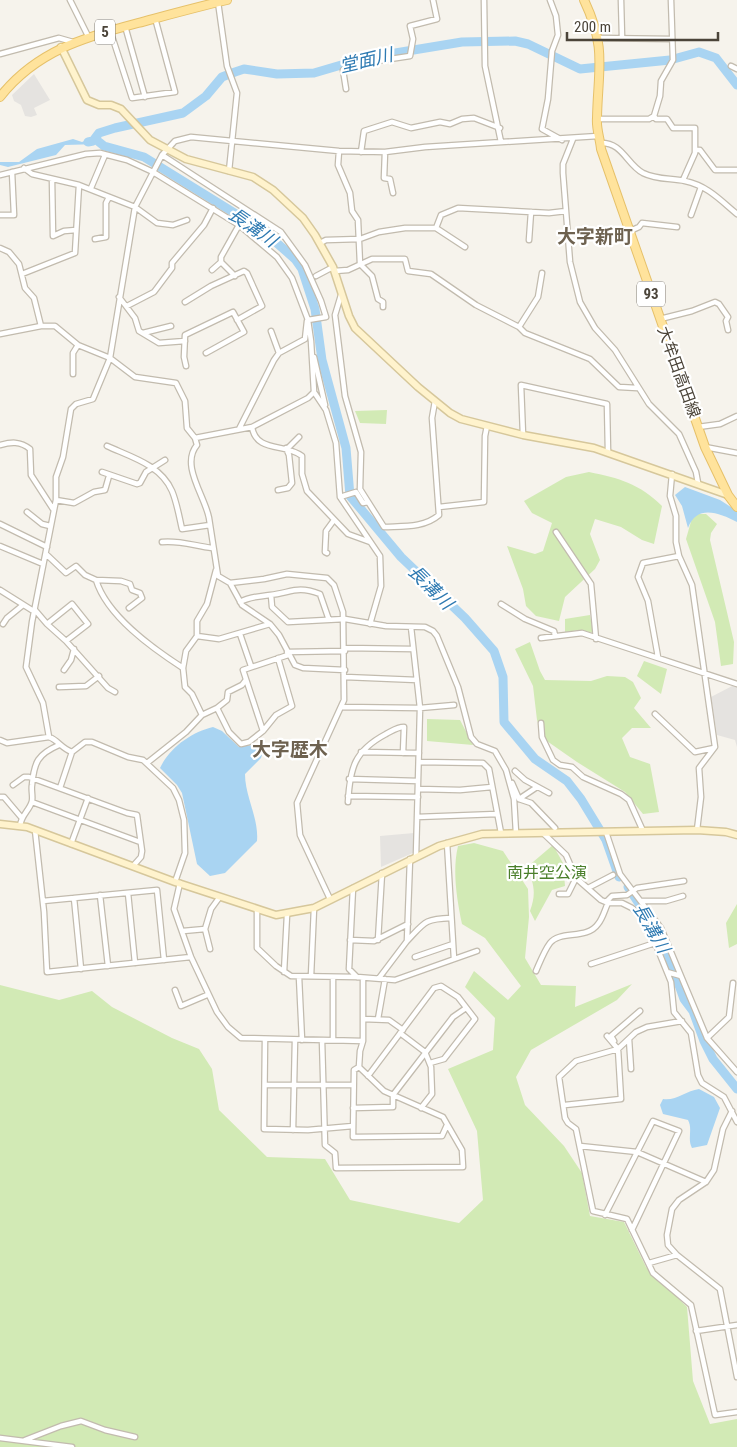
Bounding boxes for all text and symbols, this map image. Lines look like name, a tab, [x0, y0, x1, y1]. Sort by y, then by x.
scale bar	[567, 10, 718, 42]
text: 200 m	[574, 18, 611, 36]
road number: 5	[95, 20, 115, 44]
water label: 堂面川	[337, 43, 397, 76]
water label: 長溝川	[225, 203, 283, 252]
district label: 大字新町	[557, 225, 633, 248]
road number: 93	[637, 282, 665, 306]
street label: 大牟田高田線	[654, 324, 704, 420]
water label: 長溝川	[404, 560, 459, 615]
district label: 大字歴木	[252, 738, 328, 761]
park label: 南井空公演	[507, 863, 587, 882]
water label: 長溝川	[629, 899, 676, 958]

